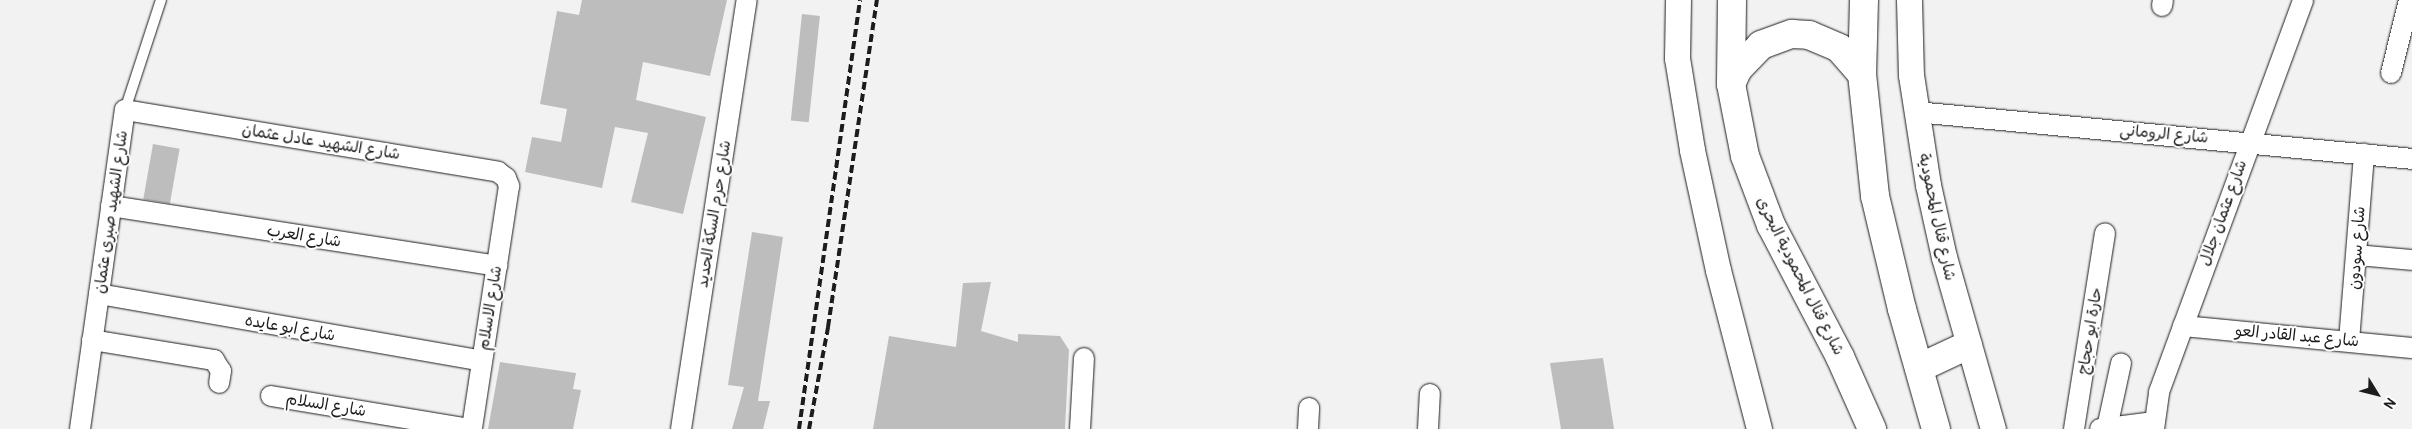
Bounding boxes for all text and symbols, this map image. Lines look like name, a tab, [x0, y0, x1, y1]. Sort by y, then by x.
street label: شارع الشهيد عادل عثمان	[241, 120, 401, 164]
street label: شارع الرومانى	[2119, 121, 2209, 147]
street label: شارع الشهيد صبرى عثمان	[90, 129, 132, 295]
street label: شارع حرم السكة الحديد	[693, 139, 735, 289]
street label: شارع قنال المحمودية	[1914, 152, 1960, 282]
street label: شارع عثمان جلال	[2195, 157, 2251, 269]
street label: شارع قنال المحمودية البحرى	[1752, 194, 1848, 358]
street label: شارع سودون	[2345, 206, 2369, 290]
street label: شارع العرب	[265, 221, 343, 251]
street label: شارع الاسلام	[474, 264, 506, 352]
street label: حارة ابو حجاج	[2074, 286, 2106, 376]
street label: شارع ابو عايده	[243, 311, 337, 345]
street label: شارع عبد القادر العو	[2234, 321, 2360, 351]
north arrow	[2352, 369, 2402, 419]
street label: شارع السلام	[285, 389, 367, 421]
text: N	[2380, 394, 2399, 412]

